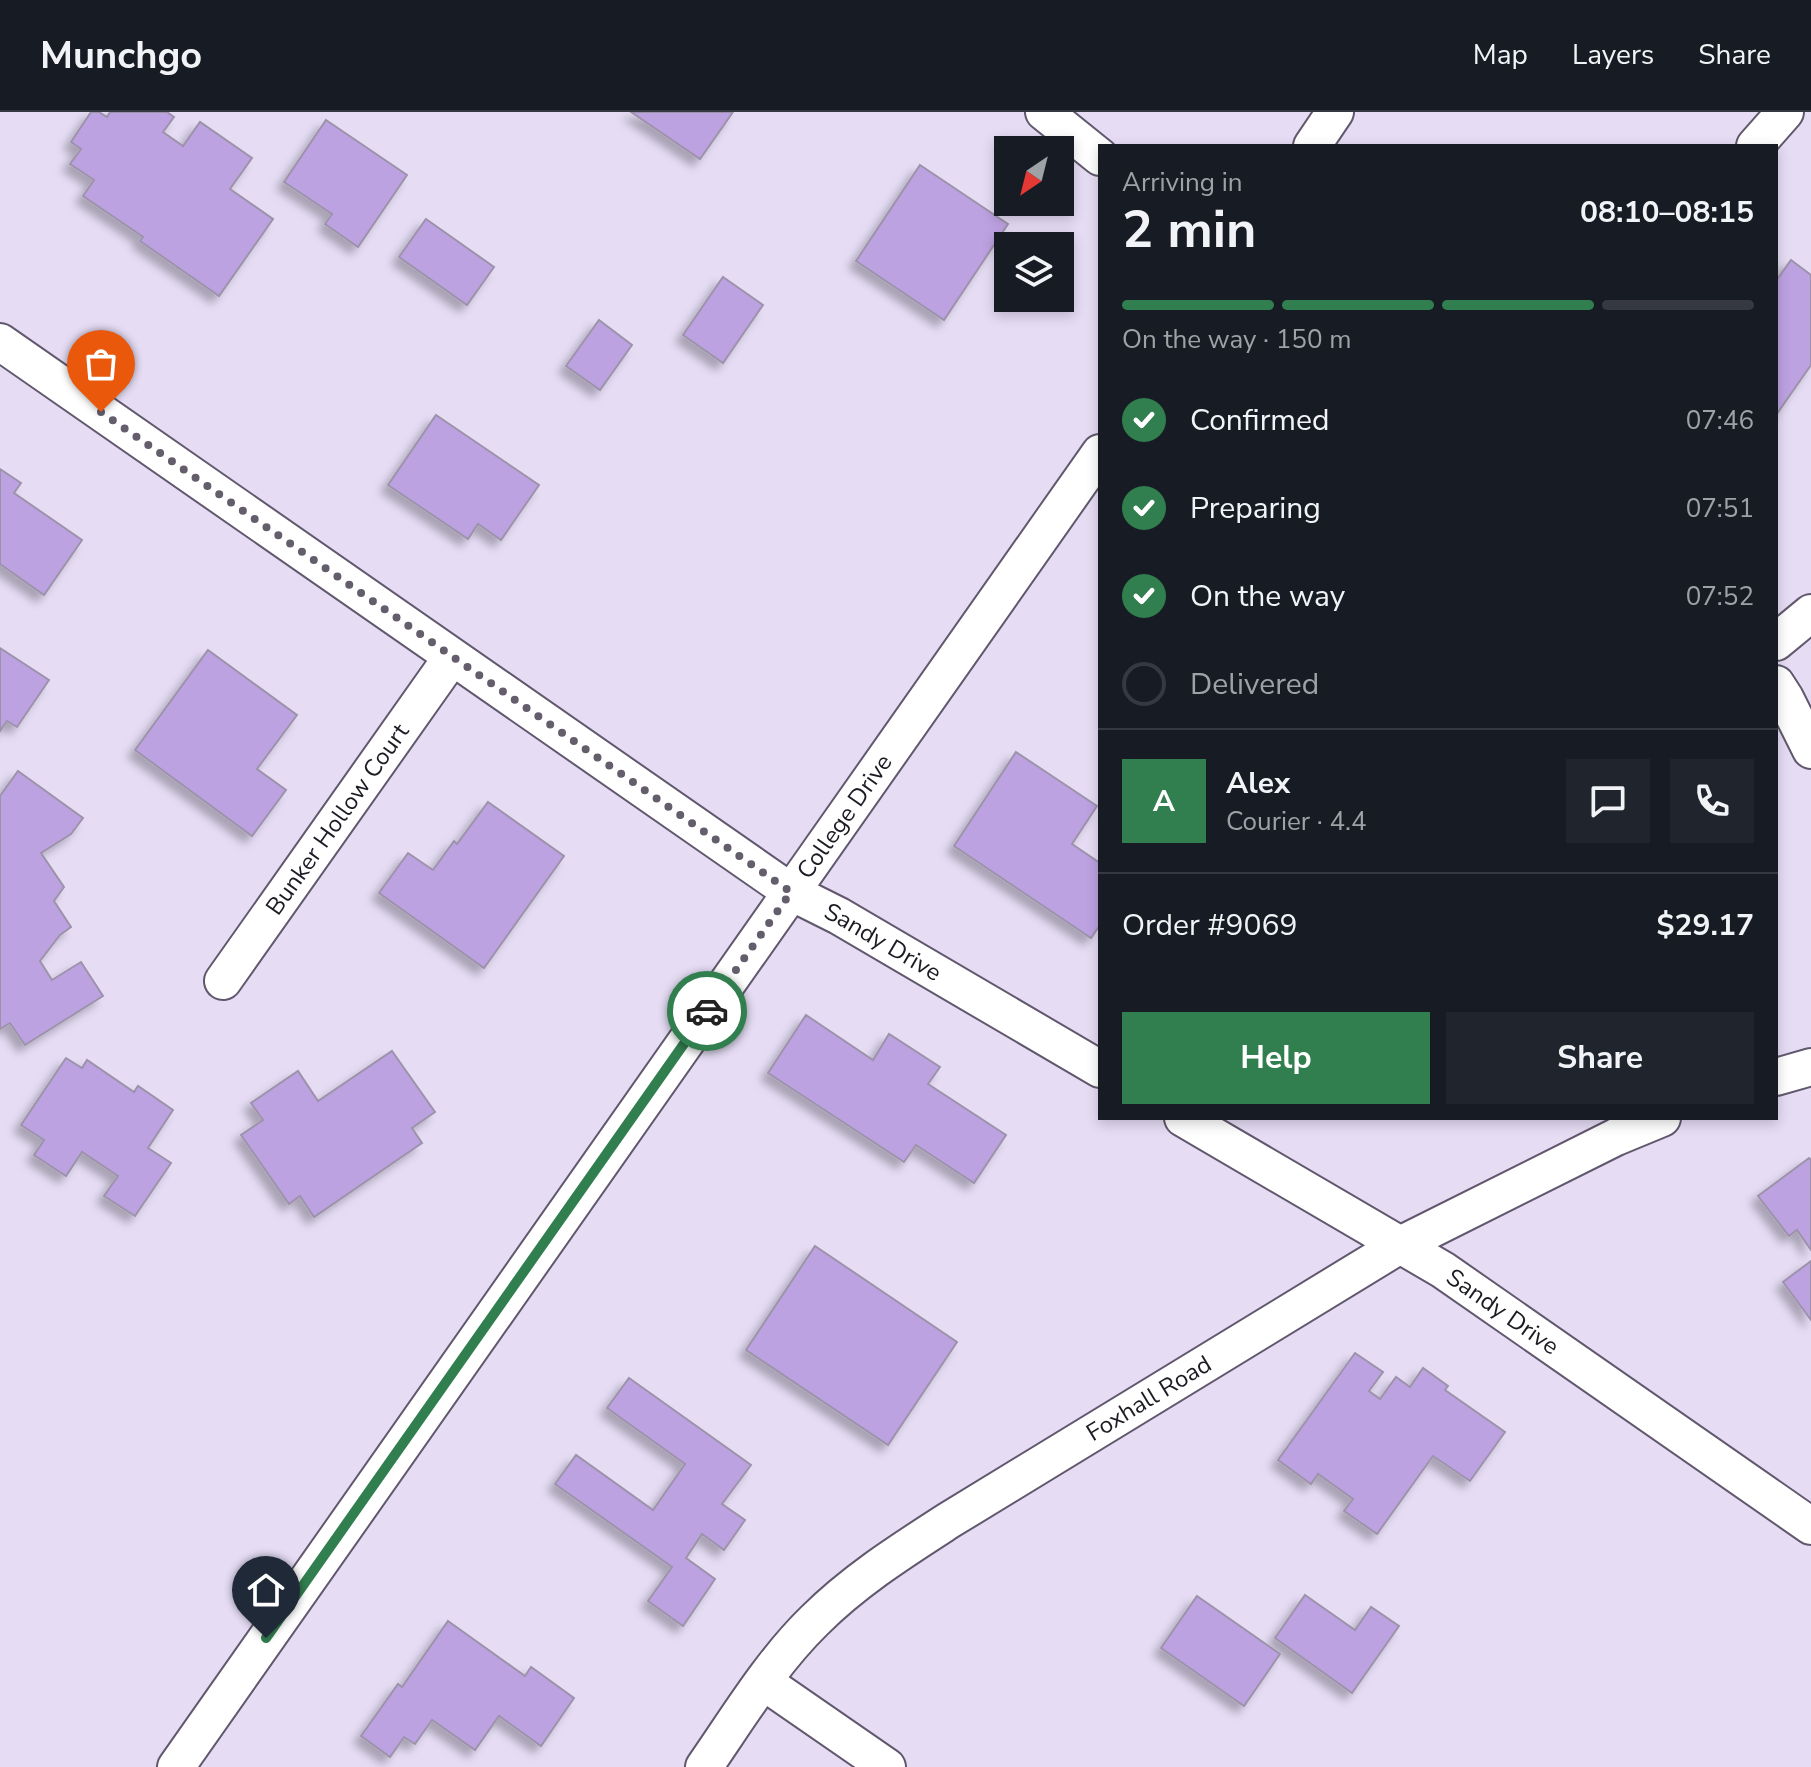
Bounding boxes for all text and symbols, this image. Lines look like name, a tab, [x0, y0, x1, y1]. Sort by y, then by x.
text: Munchgo	[40, 30, 202, 81]
text: Map	[1473, 36, 1528, 74]
text: Layers	[1572, 36, 1654, 74]
text: Share	[1698, 36, 1771, 74]
north arrow	[994, 136, 1074, 216]
map controls	[994, 136, 1074, 312]
text: Arriving in	[1122, 165, 1243, 200]
text: 08:10–08:15	[1580, 192, 1754, 233]
text: 2 min	[1122, 194, 1257, 265]
button: layers	[994, 232, 1074, 312]
text: On the way · 150 m	[1122, 322, 1351, 357]
pin	[67, 330, 135, 412]
icon: bag	[79, 342, 123, 386]
icon: check	[1122, 398, 1166, 442]
text: Confirmed	[1190, 400, 1330, 441]
text: 07:46	[1686, 403, 1754, 438]
icon: check	[1122, 486, 1166, 530]
text: Preparing	[1190, 488, 1321, 529]
text: 07:51	[1686, 491, 1754, 526]
icon: check	[1122, 574, 1166, 618]
text: On the way	[1190, 576, 1345, 617]
text: 07:52	[1686, 579, 1754, 614]
text: Delivered	[1190, 664, 1319, 705]
street label: Bunker Hollow Court	[259, 717, 416, 921]
street label: College Drive	[789, 748, 899, 885]
button: chat	[1566, 759, 1650, 843]
button: phone	[1670, 759, 1754, 843]
text: Alex	[1226, 763, 1290, 804]
text: A	[1153, 781, 1175, 822]
text: Courier · 4.4	[1226, 804, 1367, 839]
street label: Sandy Drive	[819, 895, 947, 989]
text: Order #9069	[1122, 905, 1297, 946]
text: $29.17	[1657, 905, 1754, 946]
courier	[667, 971, 747, 1051]
icon: car	[685, 989, 729, 1033]
button: Help	[1122, 1012, 1430, 1104]
button: Share	[1446, 1012, 1754, 1104]
street label: Sandy Drive	[1440, 1261, 1566, 1362]
street label: Foxhall Road	[1080, 1348, 1217, 1449]
pin	[232, 1556, 300, 1638]
icon: home	[244, 1568, 288, 1612]

